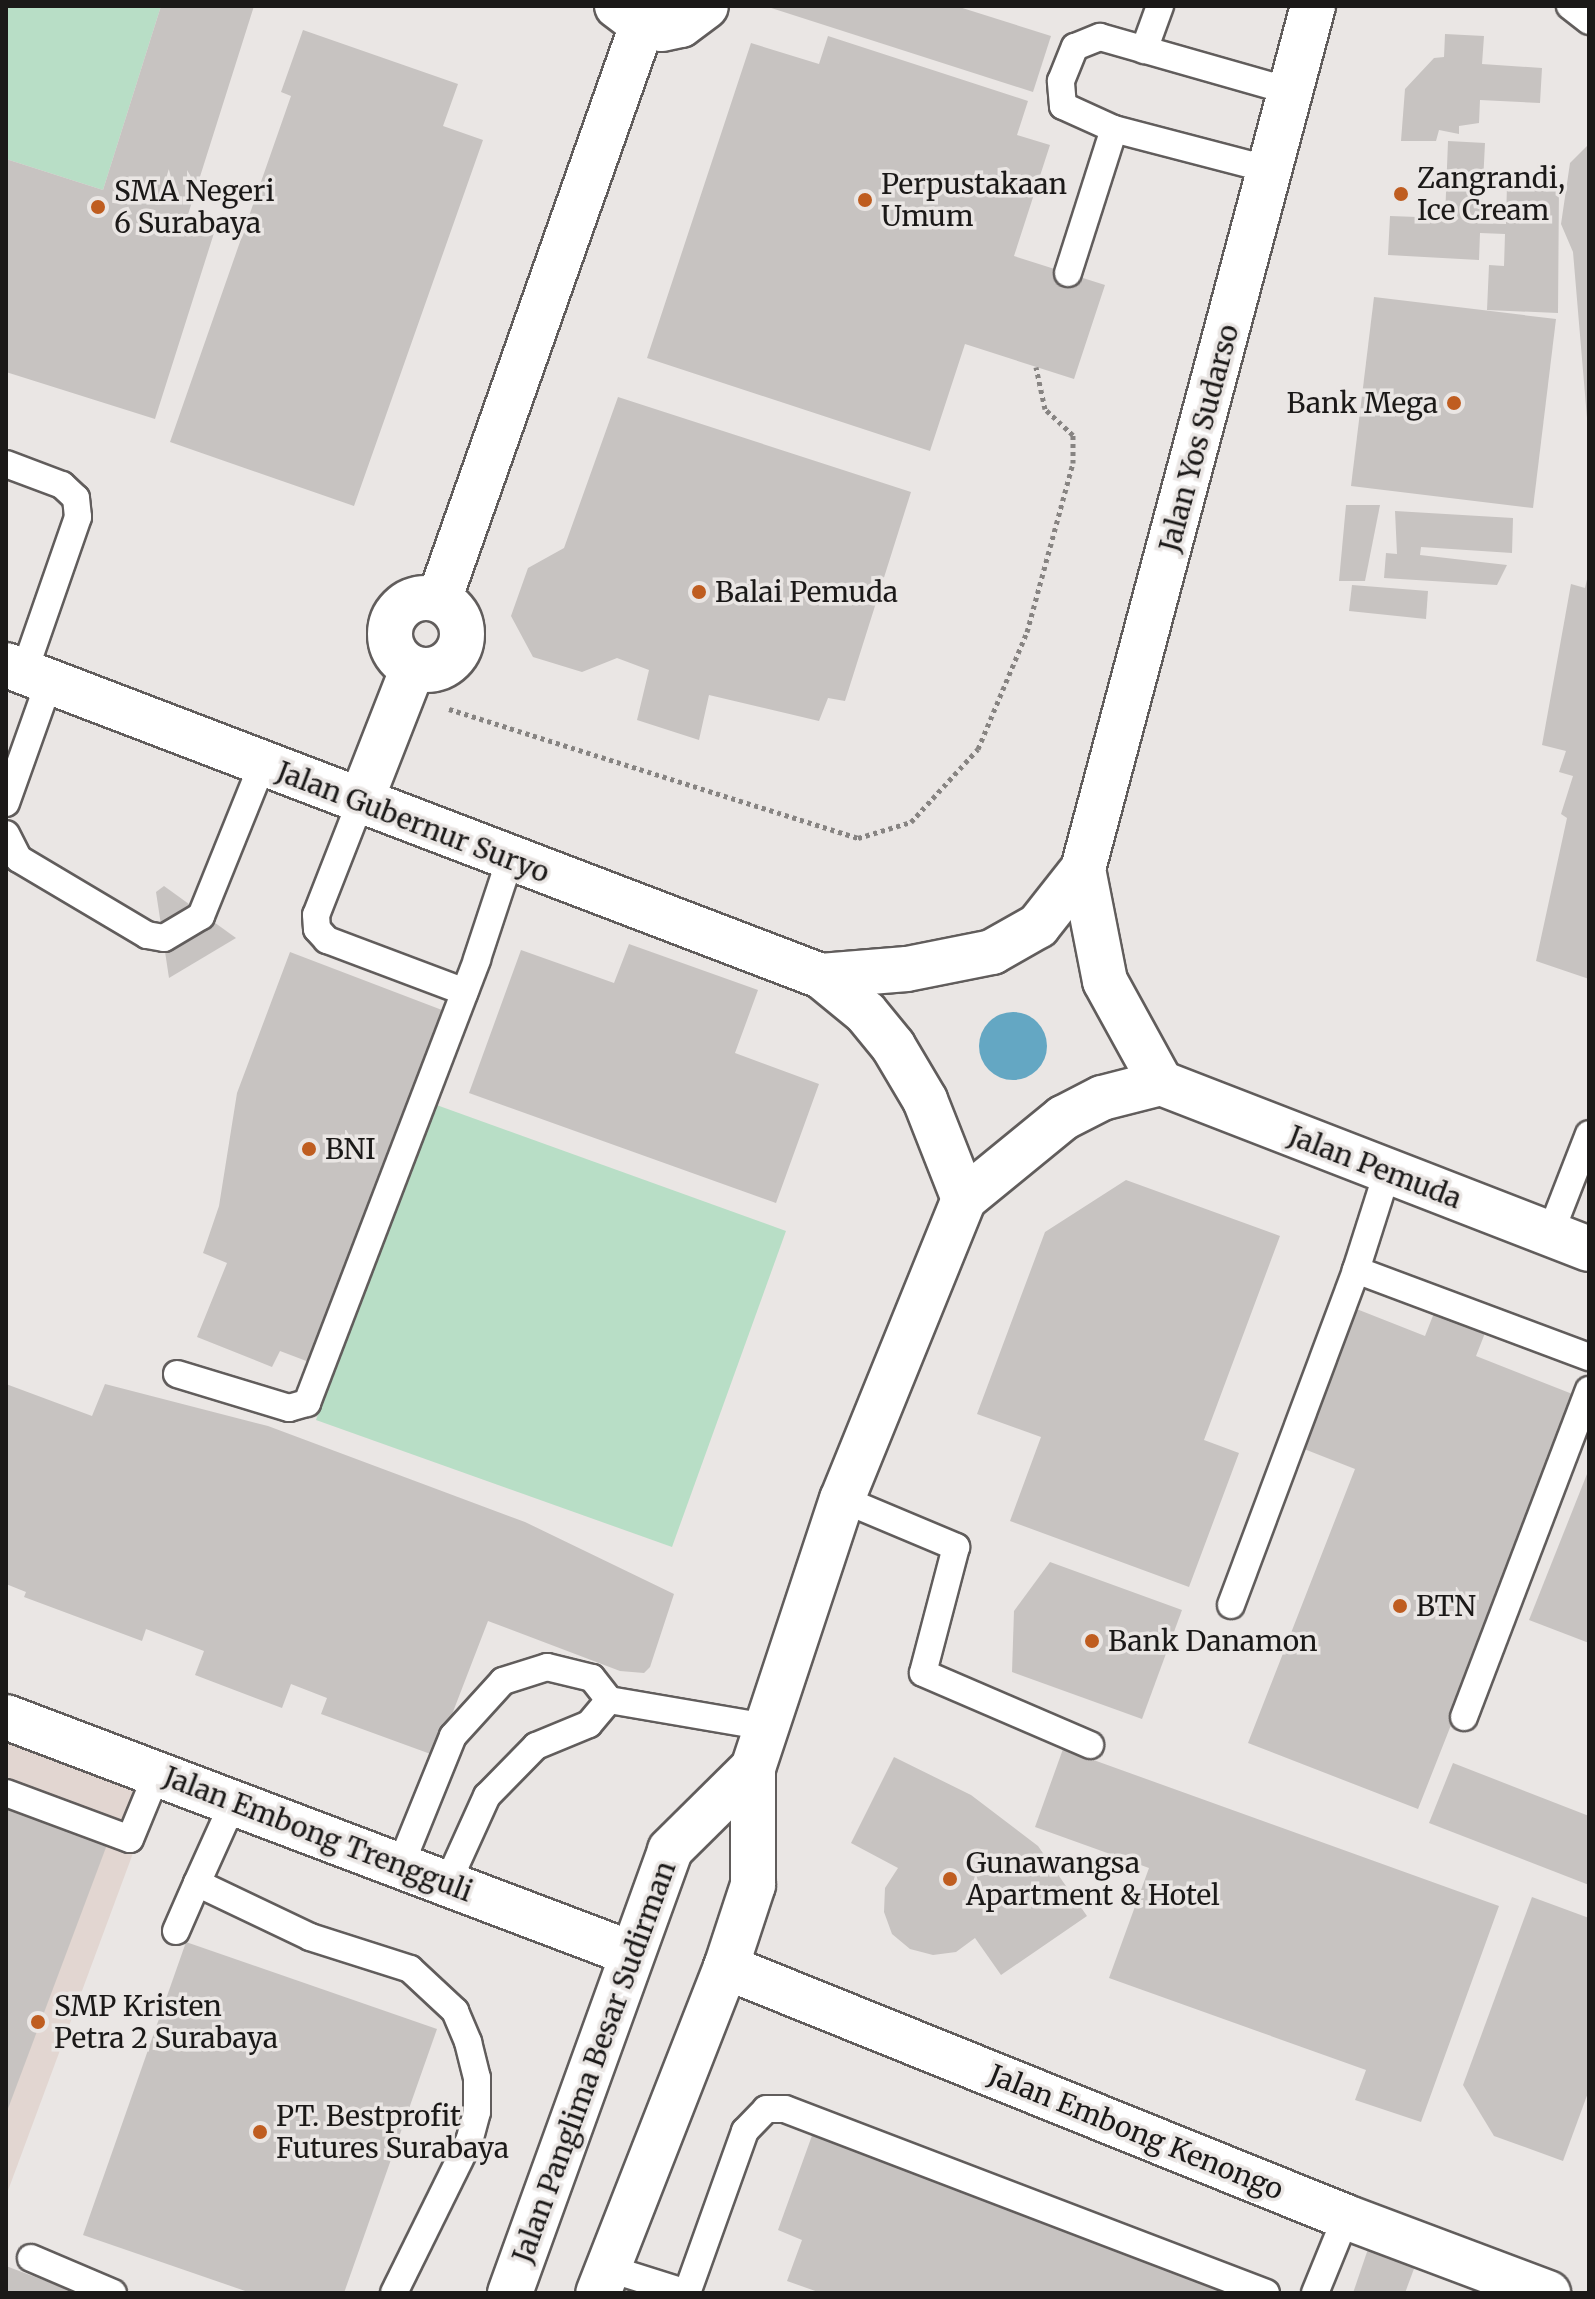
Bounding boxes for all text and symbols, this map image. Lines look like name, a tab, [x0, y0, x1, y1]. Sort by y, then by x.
place label: Zangrandi, Ice Cream	[1417, 161, 1565, 227]
place label: Perpustakaan Umum	[881, 167, 1067, 233]
place label: SMA Negeri 6 Surabaya	[114, 174, 275, 240]
marker: Zangrandi, Ice Cream	[1392, 185, 1410, 203]
marker: Perpustakaan Umum	[856, 191, 874, 209]
marker: SMA Negeri 6 Surabaya	[89, 198, 107, 216]
street label: Jalan Yos Sudarso	[1152, 321, 1246, 555]
place label: Bank Mega	[1287, 386, 1438, 420]
marker: Bank Mega	[1445, 394, 1463, 412]
place label: Balai Pemuda	[715, 575, 898, 609]
marker: Balai Pemuda	[690, 583, 708, 601]
street label: Jalan Gubernur Suryo	[272, 754, 554, 890]
street label: Jalan Pemuda	[1284, 1119, 1466, 1215]
place label: BNI	[325, 1132, 376, 1166]
marker: BNI	[300, 1140, 318, 1158]
place label: BTN	[1416, 1589, 1476, 1623]
marker: BTN	[1391, 1597, 1409, 1615]
place label: Bank Danamon	[1108, 1624, 1318, 1658]
marker: Bank Danamon	[1083, 1632, 1101, 1650]
street label: Jalan Embong Trengguli	[159, 1760, 477, 1908]
place label: Gunawangsa Apartment & Hotel	[966, 1846, 1220, 1912]
street label: Jalan Panglima Besar Sudirman	[506, 1857, 682, 2267]
marker: Gunawangsa Apartment & Hotel	[941, 1870, 959, 1888]
place label: SMP Kristen Petra 2 Surabaya	[54, 1989, 278, 2055]
marker: SMP Kristen Petra 2 Surabaya	[29, 2013, 47, 2031]
street label: Jalan Embong Kenongo	[984, 2057, 1288, 2207]
place label: PT. Bestprofit Futures Surabaya	[276, 2099, 509, 2165]
marker: PT. Bestprofit Futures Surabaya	[251, 2123, 269, 2141]

